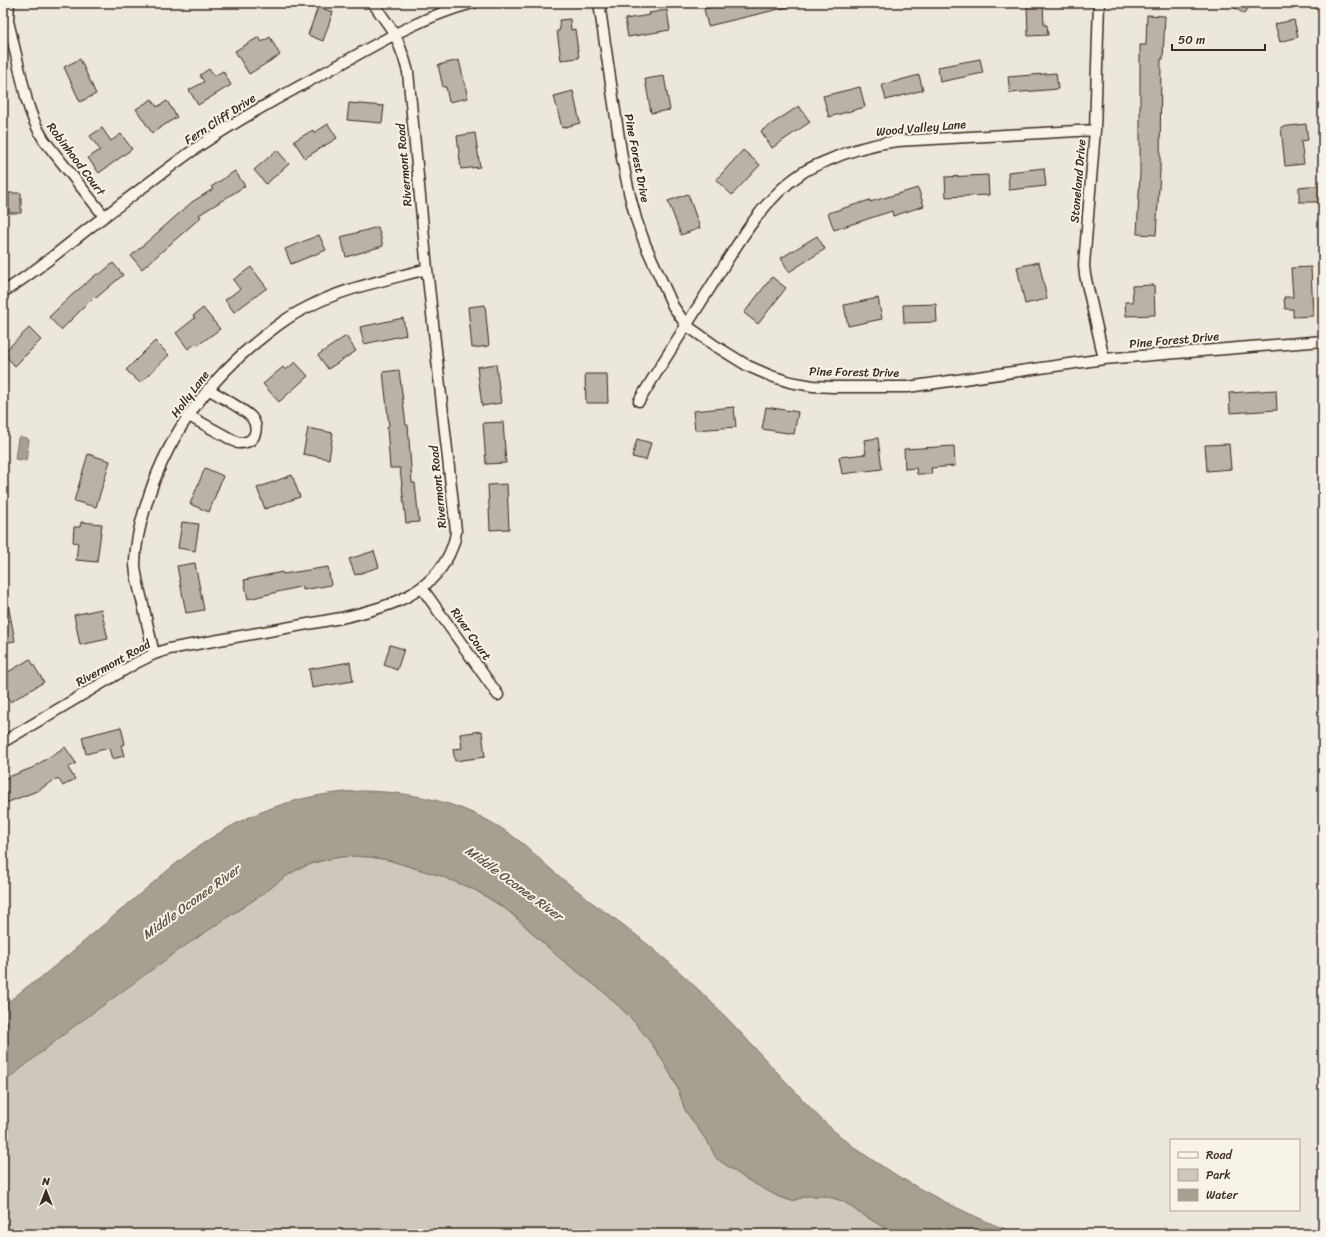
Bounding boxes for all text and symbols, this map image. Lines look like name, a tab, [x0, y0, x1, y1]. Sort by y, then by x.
scale bar	[1172, 26, 1265, 52]
text: 50 m	[1178, 29, 1205, 51]
street label: Fern Cliff Drive	[179, 87, 261, 151]
street label: Pine Forest Drive	[618, 112, 656, 204]
street label: Wood Valley Lane	[875, 113, 967, 143]
street label: Robinhood Court	[41, 118, 112, 201]
street label: Rivermont Road	[389, 122, 419, 207]
street label: Stoneland Drive	[1063, 138, 1093, 224]
street label: Pine Forest Drive	[1128, 325, 1220, 355]
street label: Pine Forest Drive	[809, 360, 899, 384]
street label: Holly Lane	[165, 365, 215, 422]
street label: Rivermont Road	[423, 444, 453, 529]
street label: River Court	[445, 603, 497, 665]
street label: Rivermont Road	[71, 633, 155, 693]
water label: Middle Oconee River	[460, 840, 570, 928]
water label: Middle Oconee River	[137, 857, 247, 945]
legend	[1170, 1139, 1300, 1211]
text: Road	[1206, 1144, 1233, 1166]
text: Park	[1206, 1164, 1231, 1186]
north arrow	[26, 1171, 66, 1211]
text: N	[41, 1172, 50, 1191]
text: Water	[1206, 1184, 1239, 1206]

